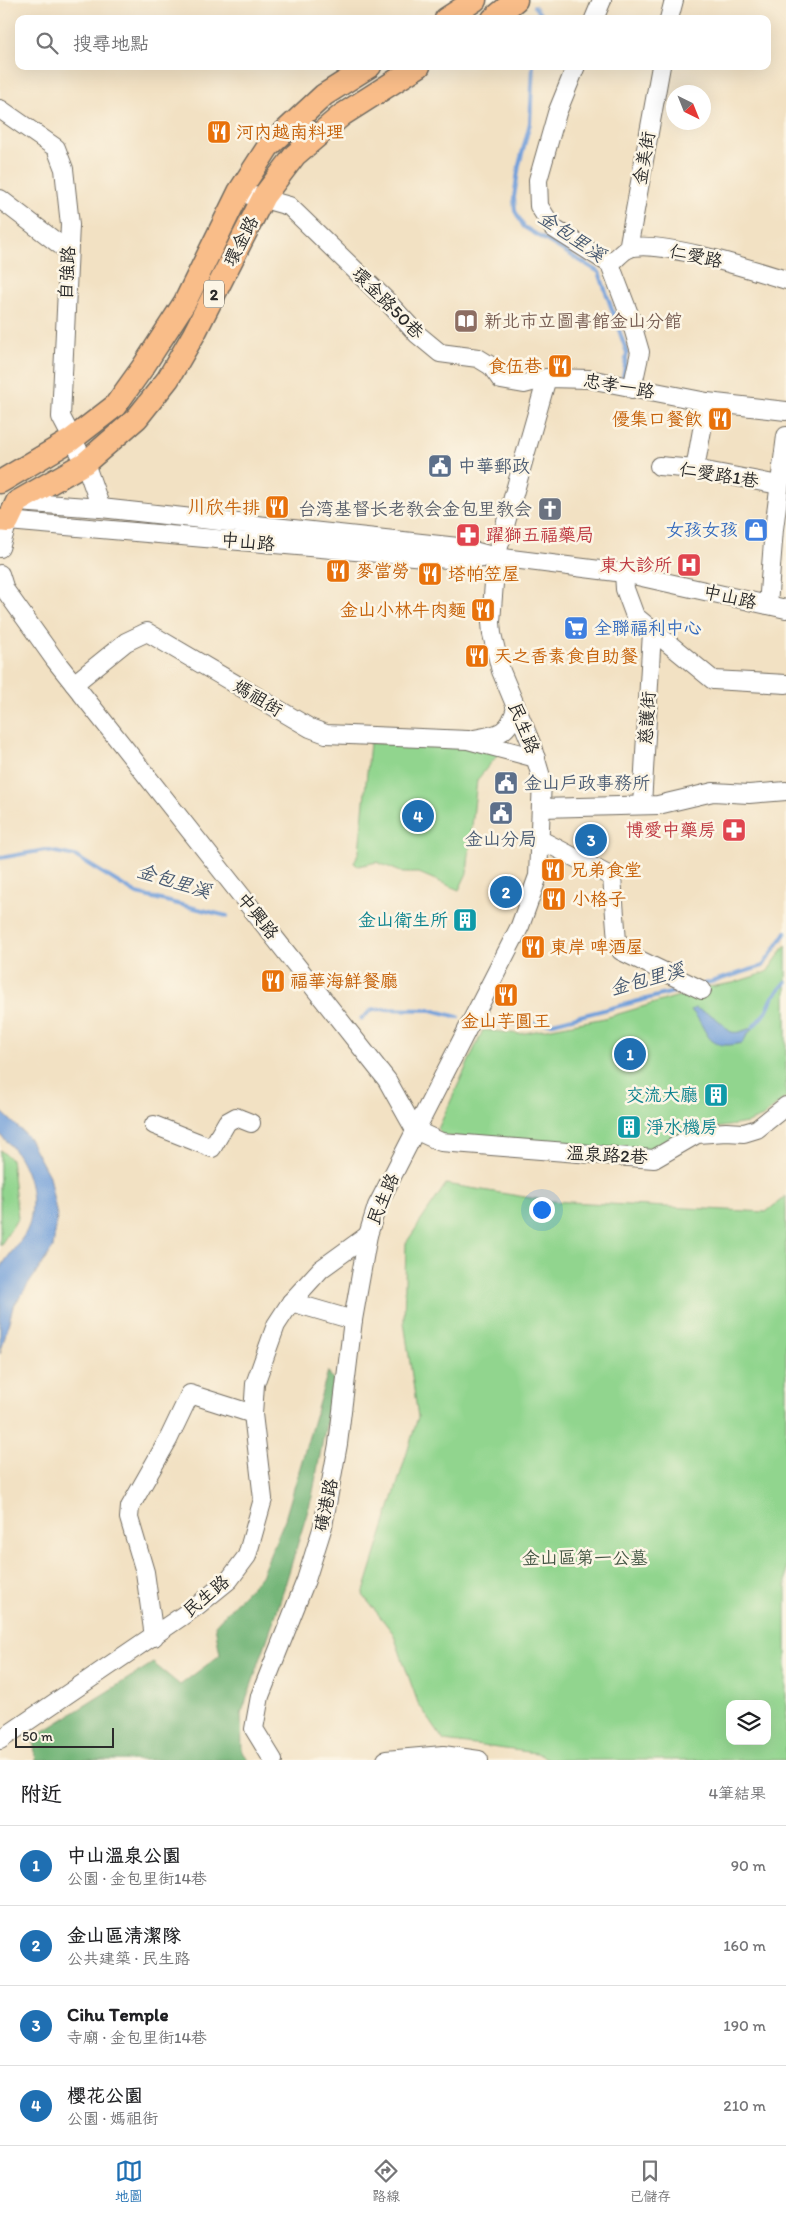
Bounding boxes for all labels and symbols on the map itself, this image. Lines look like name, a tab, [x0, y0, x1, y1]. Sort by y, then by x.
north arrow	[666, 85, 711, 130]
restaurant icon: 河內越南料理	[206, 119, 232, 145]
place label: 河內越南料理	[236, 121, 344, 143]
street label: 金美街	[628, 130, 660, 186]
water label: 金包里溪	[534, 205, 611, 267]
street label: 環金路	[219, 212, 263, 270]
street label: 仁愛路	[667, 240, 725, 272]
street label: 自強路	[55, 245, 79, 301]
street label: 環金路50巷	[348, 263, 428, 343]
road number: 2	[204, 280, 224, 308]
library icon: 新北市立圖書館金山分館	[453, 308, 479, 334]
place label: 新北市立圖書館金山分館	[484, 310, 682, 332]
restaurant icon: 食伍巷	[547, 353, 573, 379]
place label: 食伍巷	[488, 355, 542, 377]
street label: 忠孝一路	[582, 369, 656, 403]
restaurant icon: 優集口餐飲	[707, 406, 733, 432]
place label: 優集口餐飲	[612, 408, 702, 430]
public building icon: 中華郵政	[427, 453, 453, 479]
place label: 中華郵政	[458, 455, 530, 477]
street label: 仁愛路1巷	[678, 458, 760, 492]
restaurant icon: 川欣牛排	[264, 494, 290, 520]
place label: 川欣牛排	[188, 496, 260, 518]
church icon: 台湾基督长老教会金包里教会	[537, 496, 563, 522]
place label: 台湾基督长老教会金包里教会	[298, 498, 532, 520]
shop icon: 女孩女孩	[743, 517, 769, 543]
place label: 女孩女孩	[666, 519, 738, 541]
pharmacy icon: 躍獅五福藥局	[455, 522, 481, 548]
place label: 躍獅五福藥局	[486, 524, 594, 546]
street label: 中山路	[220, 529, 276, 555]
hospital icon: 東大診所	[676, 552, 702, 578]
place label: 東大診所	[600, 554, 672, 576]
restaurant icon: 麥當勞	[325, 558, 351, 584]
place label: 麥當勞	[356, 560, 410, 582]
restaurant icon: 塔帕笠屋	[417, 561, 443, 587]
place label: 塔帕笠屋	[448, 563, 520, 585]
street label: 中山路	[701, 580, 759, 614]
restaurant icon: 金山小林牛肉麵	[470, 597, 496, 623]
place label: 金山小林牛肉麵	[340, 599, 466, 621]
supermarket icon: 全聯福利中心	[563, 615, 589, 641]
place label: 全聯福利中心	[594, 617, 702, 639]
restaurant icon: 天之香素食自助餐	[464, 643, 490, 669]
place label: 天之香素食自助餐	[494, 645, 638, 667]
street label: 媽祖街	[229, 675, 287, 721]
street label: 慈護街	[634, 690, 660, 746]
street label: 民生路	[504, 699, 544, 757]
public building icon: 金山戶政事務所	[493, 770, 519, 796]
place label: 金山戶政事務所	[524, 772, 650, 794]
pin: 4	[402, 797, 434, 835]
public building icon: 金山分局	[488, 800, 514, 826]
pharmacy icon: 博愛中藥房	[721, 817, 747, 843]
place label: 博愛中藥房	[626, 819, 716, 841]
pin: 3	[575, 821, 607, 859]
place label: 金山分局	[465, 828, 537, 850]
restaurant icon: 兄弟食堂	[540, 857, 566, 883]
water label: 金包里溪	[134, 859, 215, 903]
place label: 兄弟食堂	[570, 859, 642, 881]
pin: 2	[490, 873, 522, 911]
restaurant icon: 小格子	[541, 886, 567, 912]
street label: 中興路	[232, 888, 284, 944]
place label: 小格子	[572, 888, 626, 910]
building icon: 金山衛生所	[452, 907, 478, 933]
place label: 金山衛生所	[358, 909, 448, 931]
restaurant icon: 東岸 啤酒屋	[520, 934, 546, 960]
place label: 東岸 啤酒屋	[550, 936, 644, 958]
water label: 金包里溪	[607, 958, 688, 1000]
restaurant icon: 福華海鮮餐廳	[260, 968, 286, 994]
place label: 福華海鮮餐廳	[290, 970, 398, 992]
restaurant icon: 金山芋圓王	[493, 982, 519, 1008]
place label: 金山芋圓王	[461, 1010, 551, 1032]
pin: 1	[614, 1035, 646, 1073]
building icon: 交流大廳	[703, 1082, 729, 1108]
place label: 交流大廳	[626, 1084, 698, 1106]
building icon: 淨水機房	[616, 1114, 642, 1140]
place label: 淨水機房	[646, 1116, 718, 1138]
street label: 溫泉路2巷	[566, 1142, 648, 1168]
street label: 民生路	[362, 1170, 404, 1228]
your location	[529, 1197, 555, 1223]
street label: 磺港路	[310, 1476, 342, 1534]
park label: 金山區第一公墓	[522, 1547, 648, 1569]
street label: 民生路	[178, 1570, 234, 1622]
scale bar	[15, 1725, 114, 1748]

